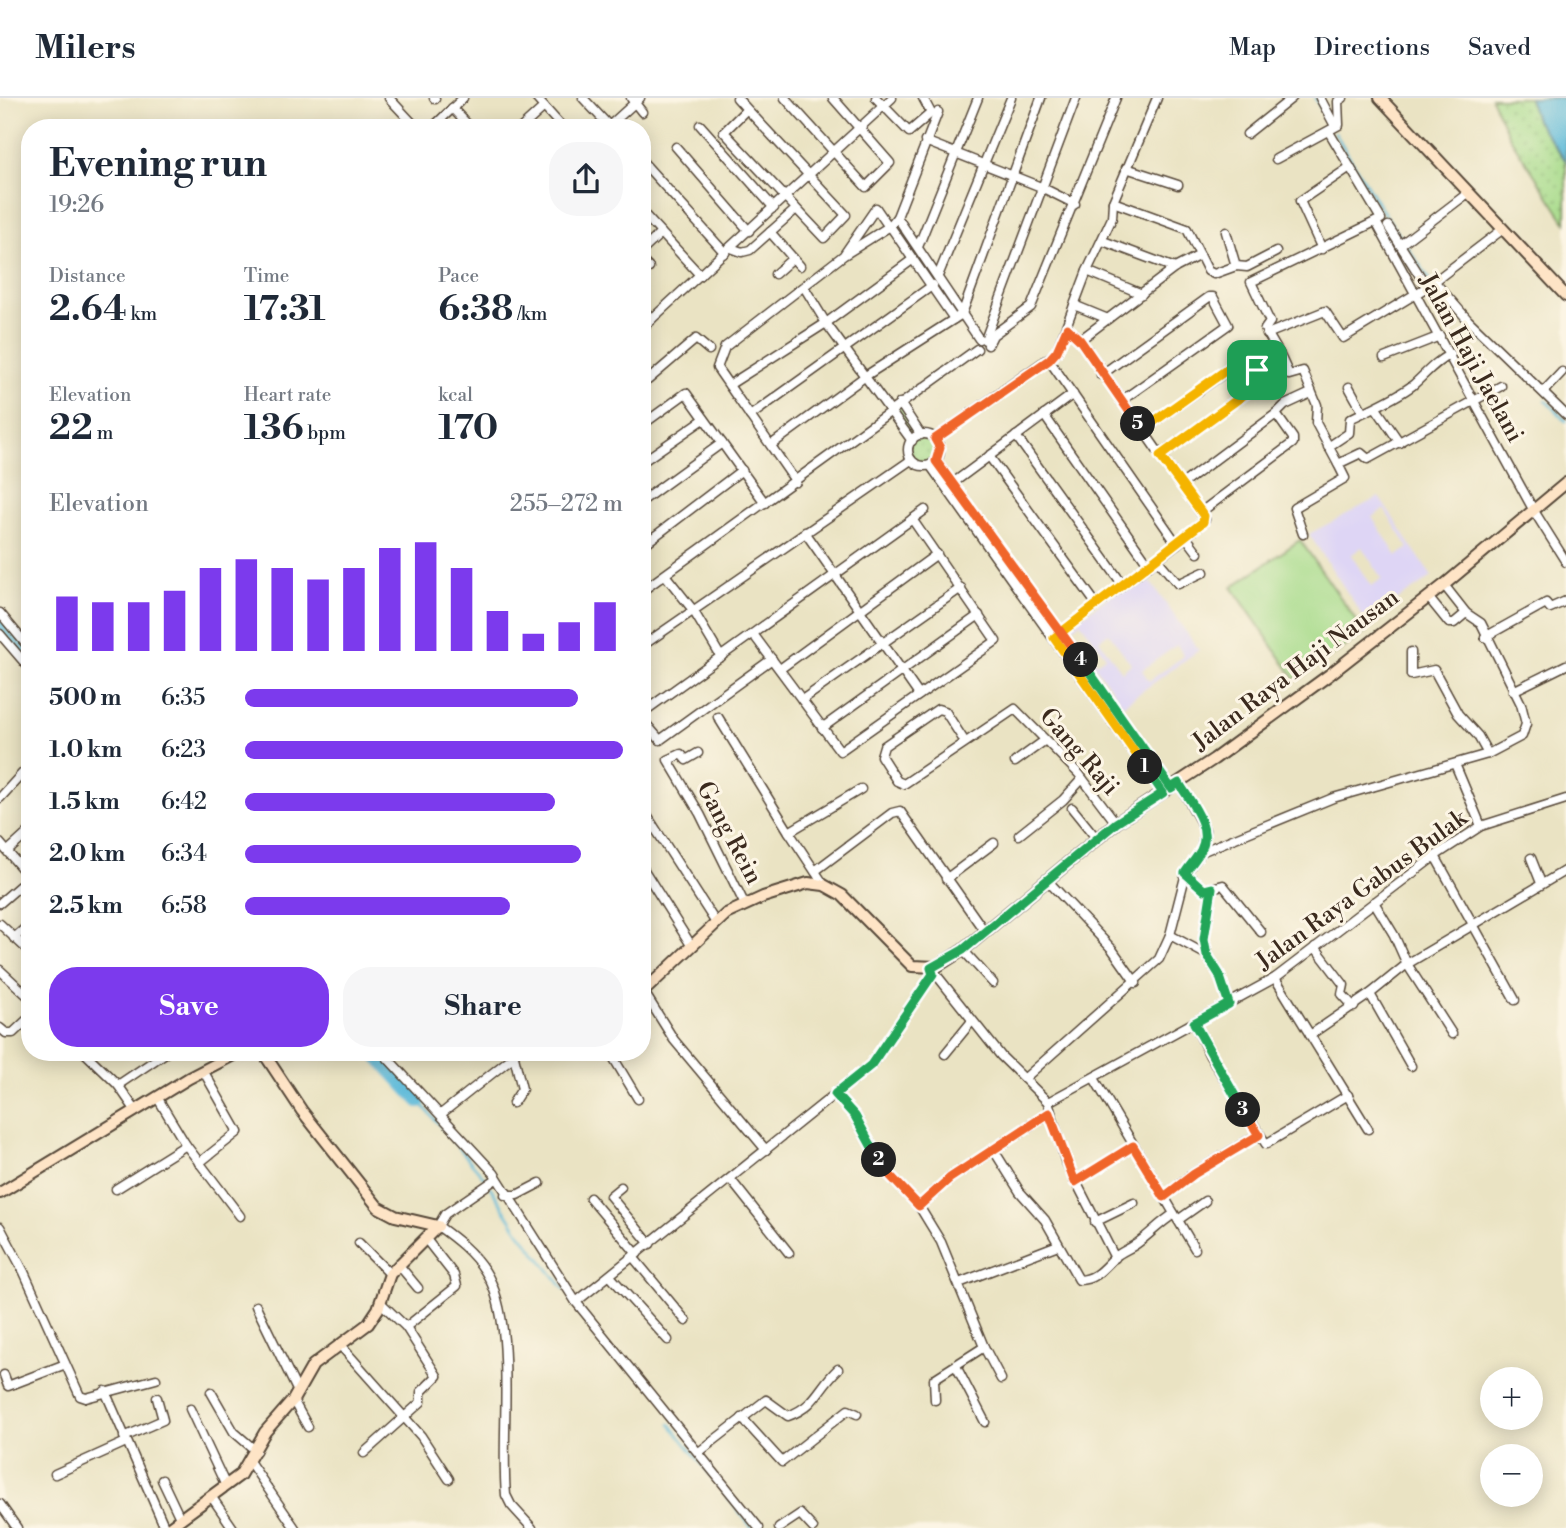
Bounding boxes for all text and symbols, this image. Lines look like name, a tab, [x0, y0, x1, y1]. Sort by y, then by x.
text: Milers	[35, 28, 136, 69]
text: Map	[1229, 33, 1276, 63]
text: Directions	[1314, 33, 1430, 63]
text: Saved	[1468, 33, 1531, 63]
text: Evening run	[49, 141, 267, 188]
button: share	[549, 142, 623, 216]
text: 19:26	[49, 191, 104, 219]
text: Distance	[49, 264, 126, 288]
text: Time	[244, 264, 289, 288]
text: Pace	[438, 264, 479, 288]
street label: Jalan Haji Jaelani	[1412, 267, 1530, 448]
text: 2.64	[49, 288, 127, 331]
text: 17:31	[244, 288, 326, 331]
text: 6:38	[438, 288, 513, 331]
text: km	[127, 302, 157, 326]
text: /km	[513, 302, 547, 326]
pin	[1227, 340, 1287, 400]
icon: arrive	[1238, 351, 1276, 389]
text: Elevation	[49, 383, 131, 407]
text: Heart rate	[244, 383, 331, 407]
text: kcal	[438, 383, 473, 407]
pin: 5	[1120, 406, 1156, 442]
text: 22	[49, 407, 93, 450]
text: 136	[244, 407, 304, 450]
text: 170	[438, 407, 498, 450]
text: 5	[1132, 411, 1143, 435]
text: m	[93, 421, 113, 445]
text: bpm	[304, 421, 346, 445]
text: Elevation	[49, 490, 149, 518]
text: 255–272 m	[510, 490, 623, 518]
street label: Jalan Raya Haji Nausan	[1186, 583, 1405, 758]
pin: 4	[1064, 642, 1098, 678]
text: 4	[1074, 647, 1087, 671]
text: 500 m	[49, 684, 121, 712]
text: 6:35	[161, 684, 206, 712]
street label: Gang Raji	[1033, 702, 1125, 802]
text: 1.0 km	[49, 736, 122, 764]
text: 6:23	[161, 736, 206, 764]
pin: 1	[1128, 750, 1162, 784]
text: 1	[1140, 754, 1149, 778]
street label: Gang Rein	[689, 776, 769, 890]
text: 1.5 km	[49, 788, 120, 816]
text: 6:42	[161, 788, 207, 816]
street label: Jalan Raya Gabus Bulak	[1250, 802, 1475, 977]
text: 2.0 km	[49, 840, 125, 868]
text: 6:34	[161, 840, 207, 868]
text: 2.5 km	[49, 892, 123, 920]
text: 6:58	[161, 892, 207, 920]
button: Save	[49, 967, 329, 1047]
button: Share	[343, 967, 623, 1047]
pin: 3	[1226, 1093, 1260, 1128]
text: 3	[1237, 1097, 1248, 1121]
pin: 2	[862, 1142, 896, 1178]
text: 2	[873, 1147, 884, 1171]
map controls	[1480, 1367, 1543, 1507]
button: +	[1480, 1367, 1543, 1430]
button: −	[1480, 1444, 1543, 1507]

